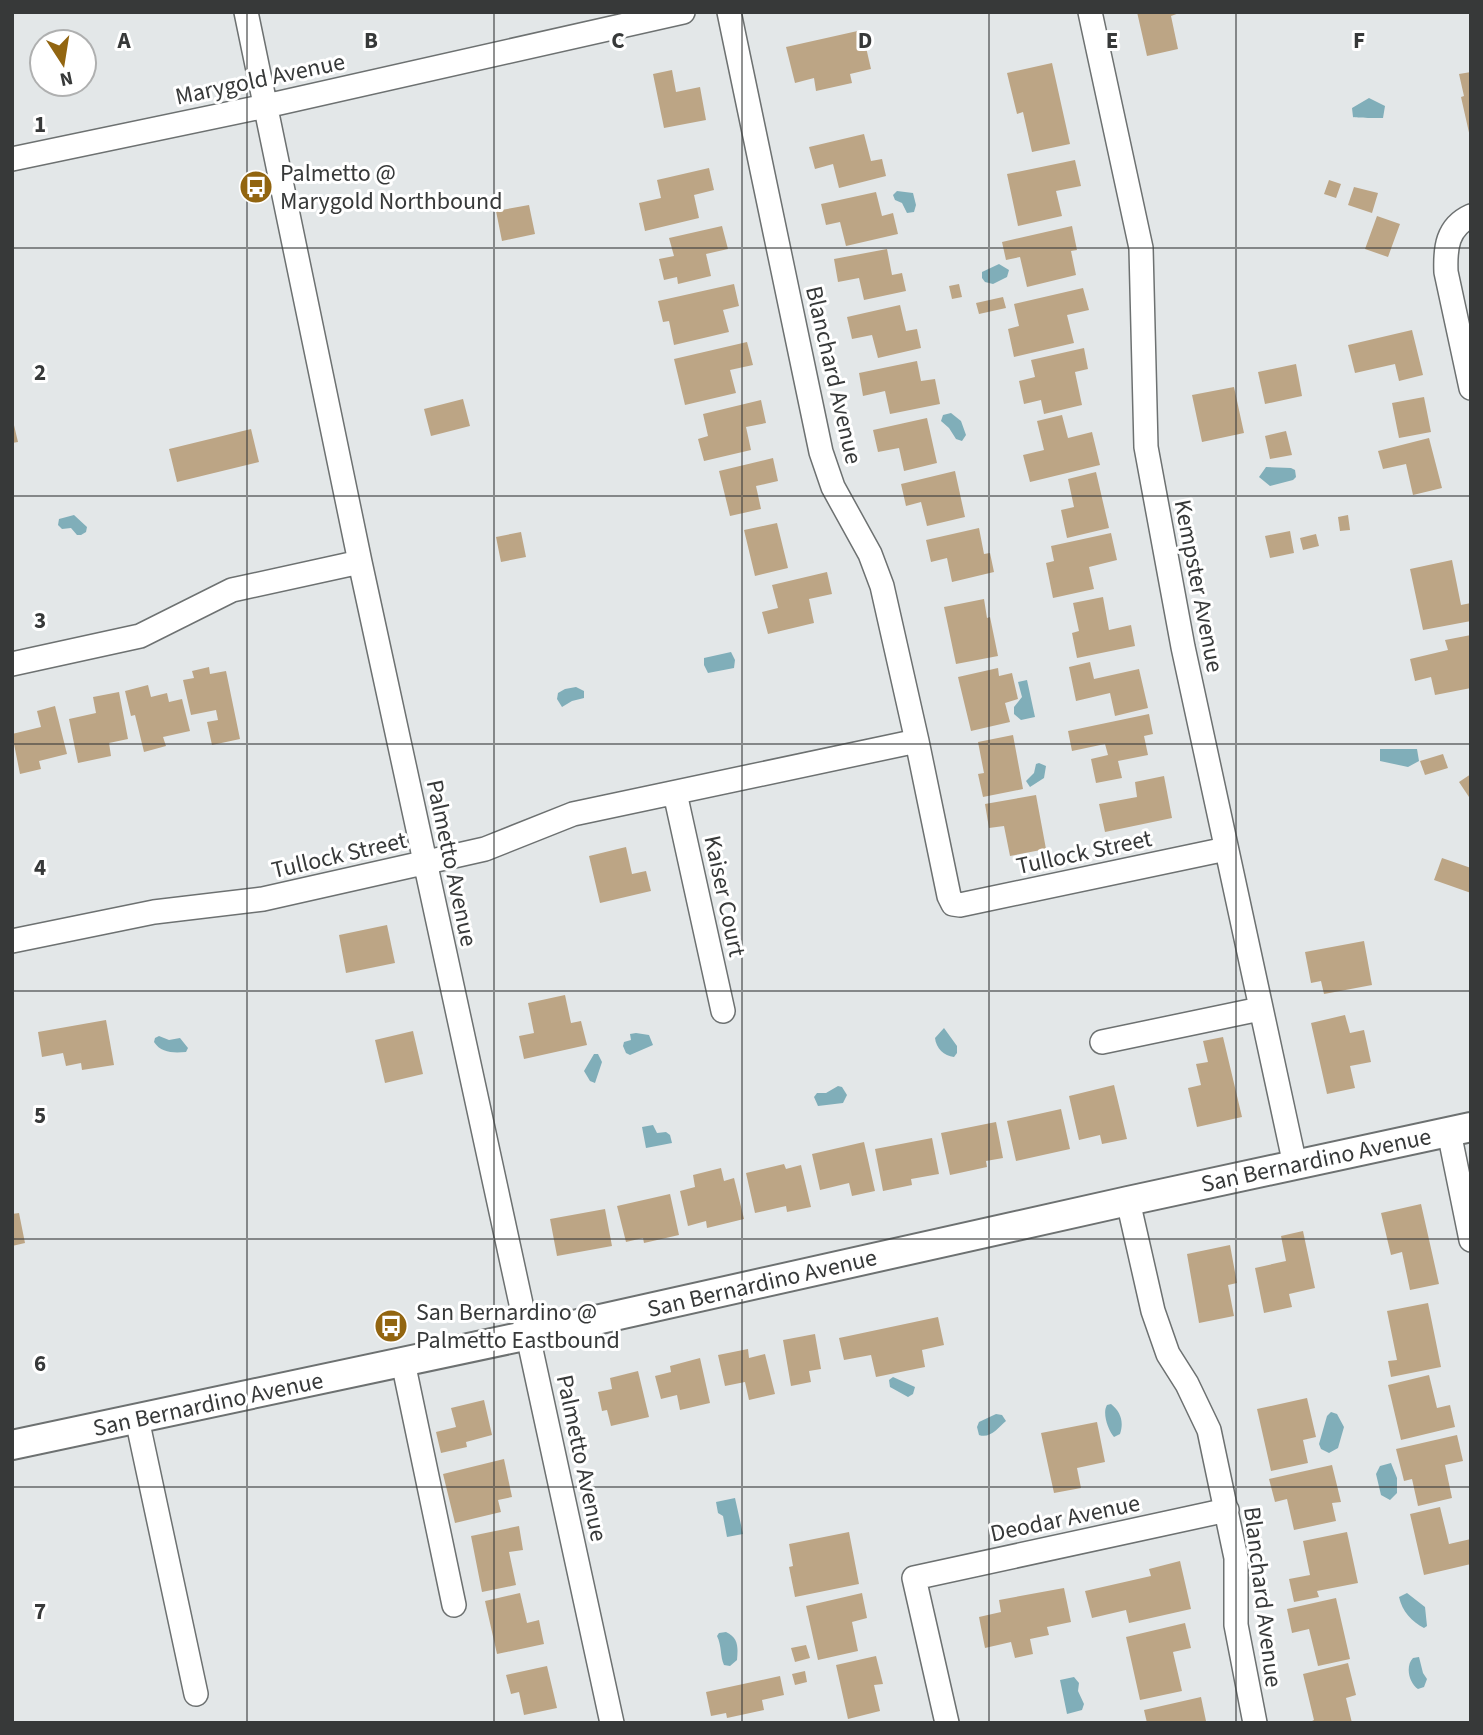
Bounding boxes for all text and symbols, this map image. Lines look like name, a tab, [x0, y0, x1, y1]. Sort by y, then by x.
text: A	[116, 24, 131, 57]
text: B	[364, 24, 378, 57]
text: C	[611, 24, 625, 57]
text: D	[858, 24, 872, 57]
text: E	[1106, 24, 1118, 57]
text: F	[1353, 24, 1365, 57]
north arrow	[28, 28, 98, 98]
street label: Marygold Avenue	[172, 44, 348, 115]
text: N	[57, 64, 75, 93]
text: 1	[34, 108, 46, 141]
place label: Palmetto @ Marygold Northbound	[280, 156, 503, 219]
bus stop icon: Palmetto @ Marygold Northbound	[237, 168, 275, 206]
street label: Blanchard Avenue	[796, 283, 871, 468]
text: 2	[34, 356, 46, 389]
street label: Kempster Avenue	[1165, 497, 1232, 675]
text: 3	[34, 604, 46, 637]
street label: Palmetto Avenue	[417, 777, 486, 950]
street label: Tullock Street	[1013, 821, 1155, 884]
street label: Tullock Street	[268, 823, 410, 888]
street label: Kaiser Court	[695, 832, 754, 960]
text: 4	[34, 851, 46, 884]
text: 5	[34, 1099, 46, 1132]
street label: San Bernardino Avenue	[1198, 1119, 1434, 1202]
street label: San Bernardino Avenue	[644, 1240, 880, 1327]
place label: San Bernardino @ Palmetto Eastbound	[416, 1295, 620, 1358]
bus stop icon: San Bernardino @ Palmetto Eastbound	[372, 1307, 410, 1345]
text: 6	[34, 1347, 46, 1380]
street label: San Bernardino Avenue	[90, 1363, 326, 1446]
street label: Palmetto Avenue	[547, 1372, 616, 1545]
street label: Deodar Avenue	[987, 1486, 1143, 1551]
street label: Blanchard Avenue	[1234, 1505, 1291, 1689]
text: 7	[34, 1595, 46, 1628]

